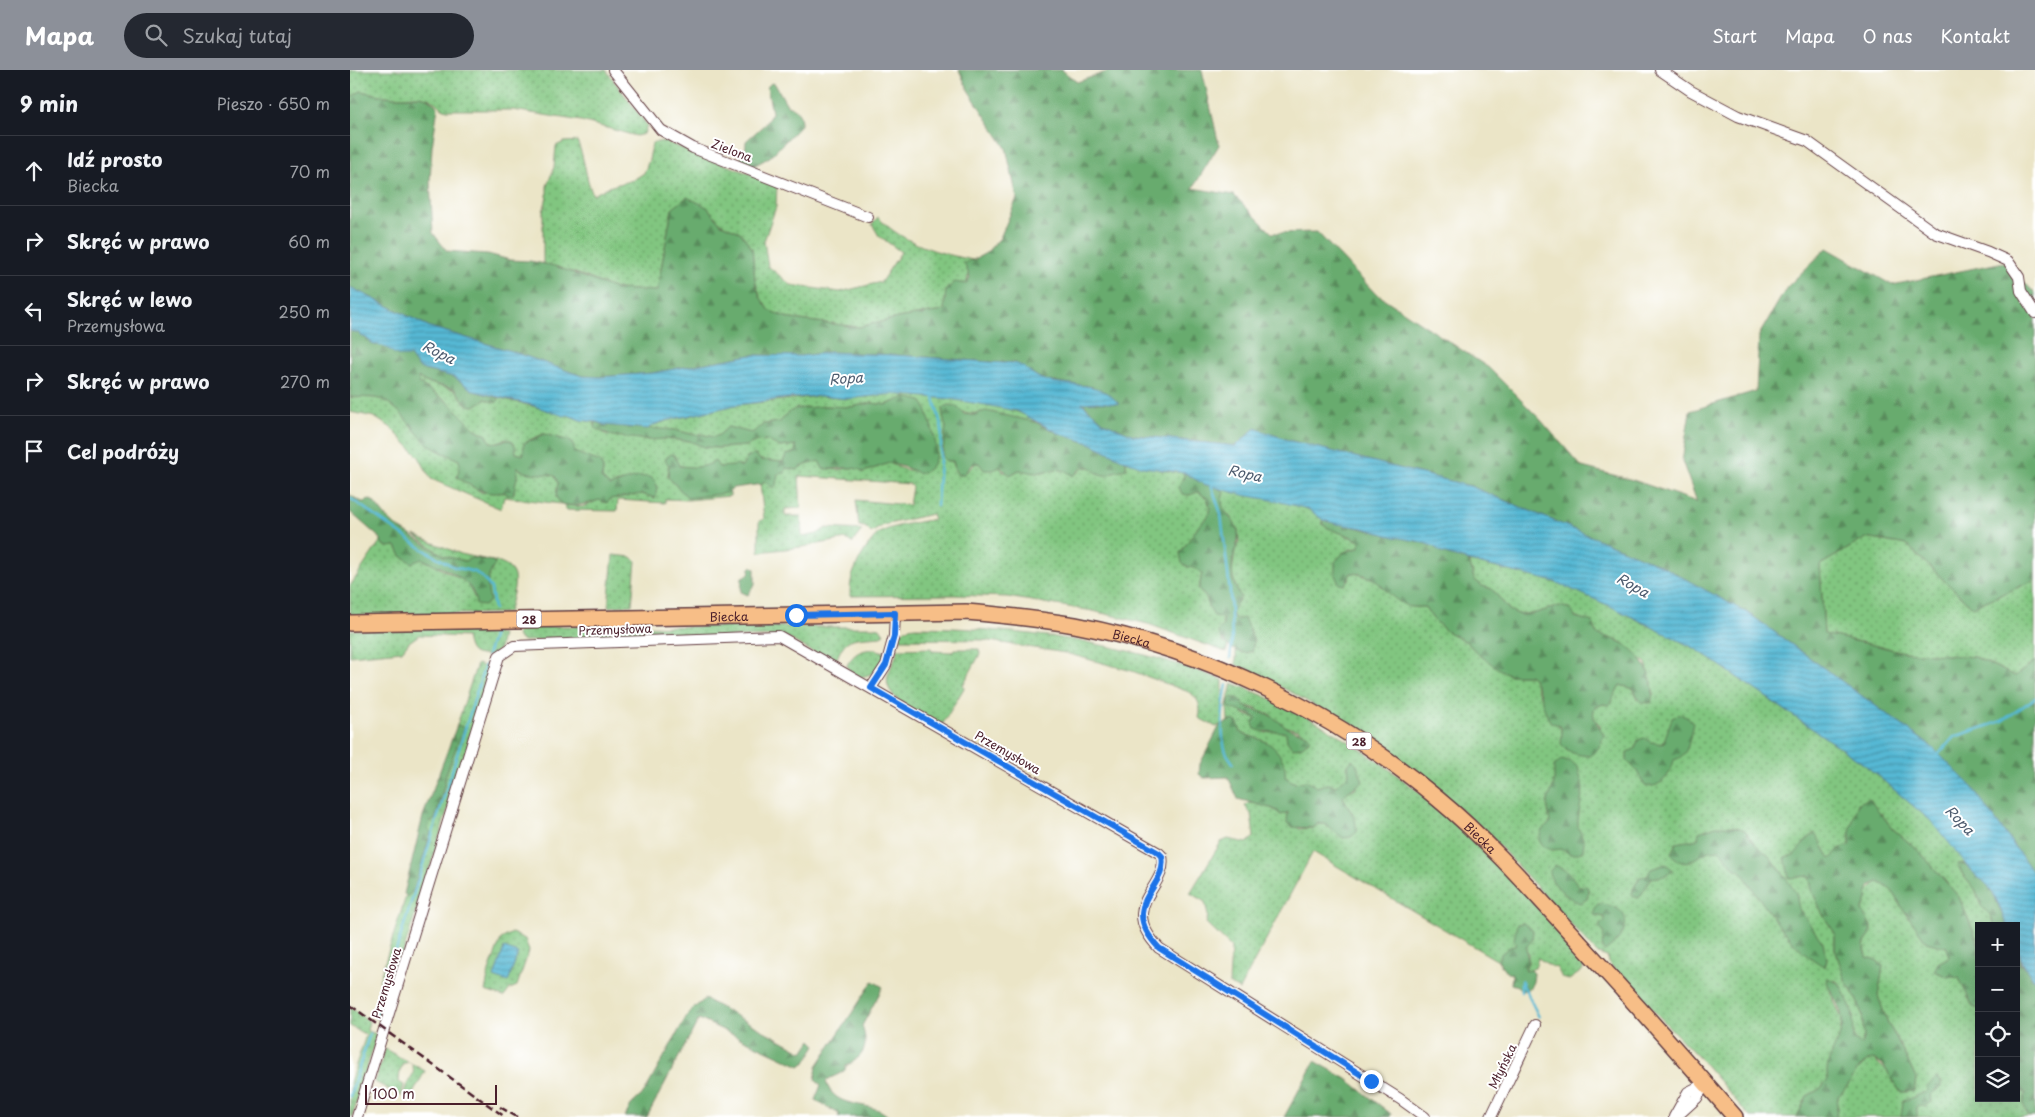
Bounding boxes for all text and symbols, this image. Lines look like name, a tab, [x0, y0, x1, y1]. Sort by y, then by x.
search box	[124, 13, 474, 58]
text: Mapa	[25, 17, 94, 53]
icon: search	[142, 21, 170, 49]
text: Szukaj tutaj	[182, 21, 292, 49]
text: Start	[1712, 22, 1757, 49]
text: Mapa	[1785, 22, 1834, 49]
text: O nas	[1862, 22, 1912, 49]
text: Kontakt	[1940, 22, 2010, 49]
text: 9 min	[20, 87, 78, 119]
text: Pieszo · 650 m	[217, 91, 330, 115]
street label: Zielona	[709, 134, 756, 166]
text: Idź prosto	[67, 145, 163, 173]
icon: ahead	[20, 157, 48, 185]
text: 70 m	[290, 159, 330, 183]
text: Biecka	[67, 173, 119, 197]
icon: right	[20, 227, 48, 255]
text: Skręć w prawo	[67, 227, 210, 255]
text: 60 m	[288, 229, 330, 253]
text: Skręć w lewo	[67, 285, 192, 313]
icon: left	[20, 297, 48, 325]
text: 250 m	[279, 299, 330, 323]
text: Przemysłowa	[67, 313, 165, 337]
water label: Ropa	[419, 335, 459, 369]
water label: Ropa	[828, 366, 864, 390]
icon: right	[20, 367, 48, 395]
text: Skręć w prawo	[67, 367, 210, 395]
text: 270 m	[280, 369, 330, 393]
icon: arrive	[20, 437, 48, 465]
text: Cel podróży	[67, 437, 179, 465]
water label: Ropa	[1226, 459, 1264, 487]
water label: Ropa	[1613, 568, 1653, 603]
route start	[785, 604, 808, 627]
street label: Biecka	[709, 607, 749, 626]
road number: 28	[516, 610, 542, 628]
street label: Przemysłowa	[578, 619, 653, 639]
street label: Biecka	[1111, 624, 1153, 652]
street label: Przemysłowa	[972, 726, 1045, 778]
road number: 28	[1346, 732, 1372, 749]
water label: Ropa	[1941, 800, 1980, 840]
street label: Biecka	[1460, 817, 1501, 858]
map controls	[1975, 922, 2020, 1102]
button: +	[1975, 922, 2020, 967]
street label: Przemysłowa	[367, 945, 405, 1021]
button: −	[1975, 967, 2020, 1012]
button: locate	[1975, 1012, 2020, 1057]
street label: Młyńska	[1483, 1040, 1521, 1092]
button: layers	[1975, 1057, 2020, 1102]
route end	[1360, 1070, 1383, 1093]
scale bar	[365, 1082, 498, 1105]
text: 100 m	[372, 1083, 415, 1104]

